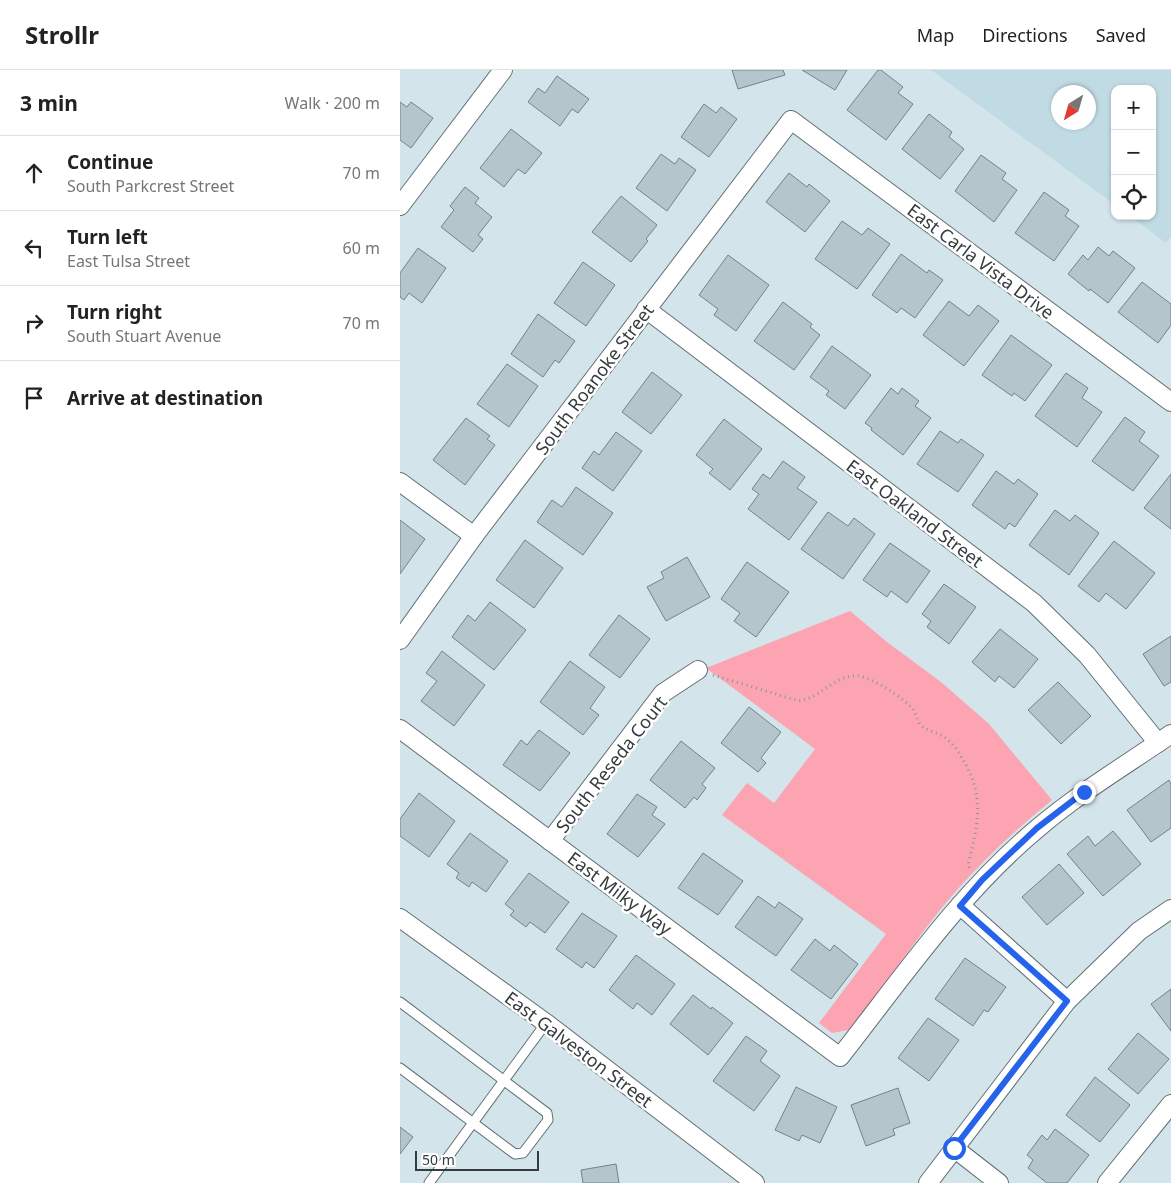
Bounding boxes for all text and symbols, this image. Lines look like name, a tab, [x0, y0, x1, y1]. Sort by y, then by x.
text: Strollr	[25, 18, 99, 51]
text: Map	[917, 23, 954, 47]
text: Directions	[982, 23, 1068, 47]
text: Saved	[1096, 23, 1146, 47]
north arrow	[1051, 85, 1096, 130]
map controls	[1111, 85, 1156, 220]
button: +	[1111, 85, 1156, 130]
text: 3 min	[20, 89, 78, 117]
text: Walk · 200 m	[285, 92, 380, 114]
button: −	[1111, 130, 1156, 175]
text: Continue	[67, 149, 153, 175]
icon: ahead	[20, 159, 48, 187]
text: 70 m	[343, 162, 380, 184]
text: South Parkcrest Street	[67, 175, 234, 197]
button: locate	[1111, 175, 1156, 220]
street label: East Carla Vista Drive	[903, 198, 1059, 324]
text: Turn left	[67, 224, 148, 250]
icon: left	[20, 234, 48, 262]
text: 60 m	[343, 237, 380, 259]
text: East Tulsa Street	[67, 250, 190, 272]
street label: South Roanoke Street	[529, 298, 659, 459]
text: Turn right	[67, 299, 162, 325]
icon: right	[20, 309, 48, 337]
text: 70 m	[343, 312, 380, 334]
text: South Stuart Avenue	[67, 325, 221, 347]
icon: arrive	[20, 384, 48, 412]
text: Arrive at destination	[67, 385, 263, 411]
street label: East Oakland Street	[842, 454, 989, 573]
street label: South Reseda Court	[550, 690, 672, 837]
route end	[1073, 781, 1096, 804]
street label: East Milky Way	[563, 846, 678, 941]
street label: East Galveston Street	[500, 986, 658, 1113]
route start	[943, 1137, 966, 1160]
scale bar	[415, 1148, 539, 1171]
text: 50 m	[422, 1150, 455, 1169]

